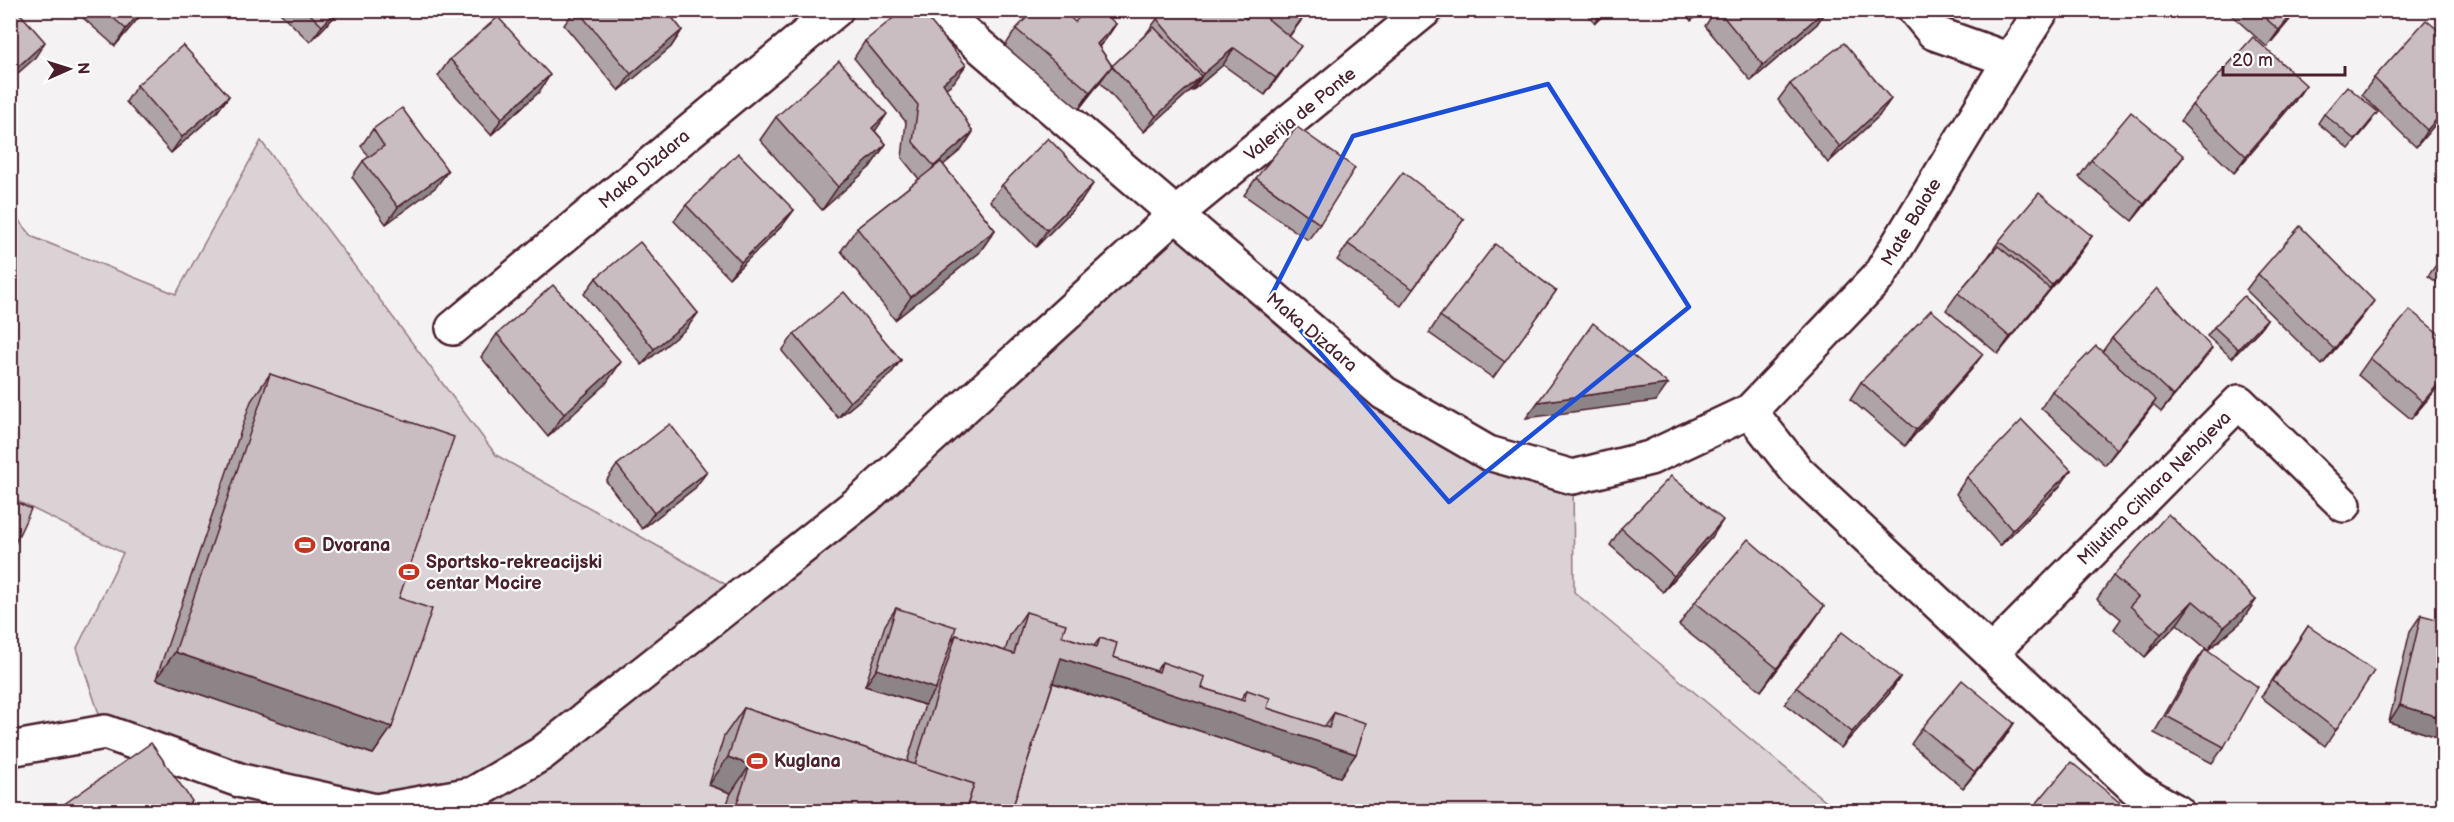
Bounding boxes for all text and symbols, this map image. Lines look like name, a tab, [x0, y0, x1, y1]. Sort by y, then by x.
north arrow	[39, 39, 99, 99]
scale bar	[2223, 39, 2344, 77]
text: 20 m	[2232, 50, 2273, 71]
text: N	[73, 62, 92, 75]
street label: Valerija de Ponte	[1240, 63, 1360, 166]
street label: Maka Dizdara	[595, 125, 694, 213]
street label: Mate Balote	[1877, 174, 1946, 270]
street label: Maka Dizdara	[1262, 288, 1361, 376]
street label: Milutina Cihlara Nehajeva	[2073, 407, 2236, 570]
sports icon: Dvorana	[293, 533, 317, 557]
place label: Dvorana	[322, 535, 390, 556]
place label: Sportsko-rekreacijski centar Mocire	[426, 552, 602, 594]
sports icon: Sportsko-rekreacijski centar Mocire	[397, 560, 421, 584]
sports icon: Kuglana	[745, 749, 769, 773]
place label: Kuglana	[774, 751, 841, 772]

